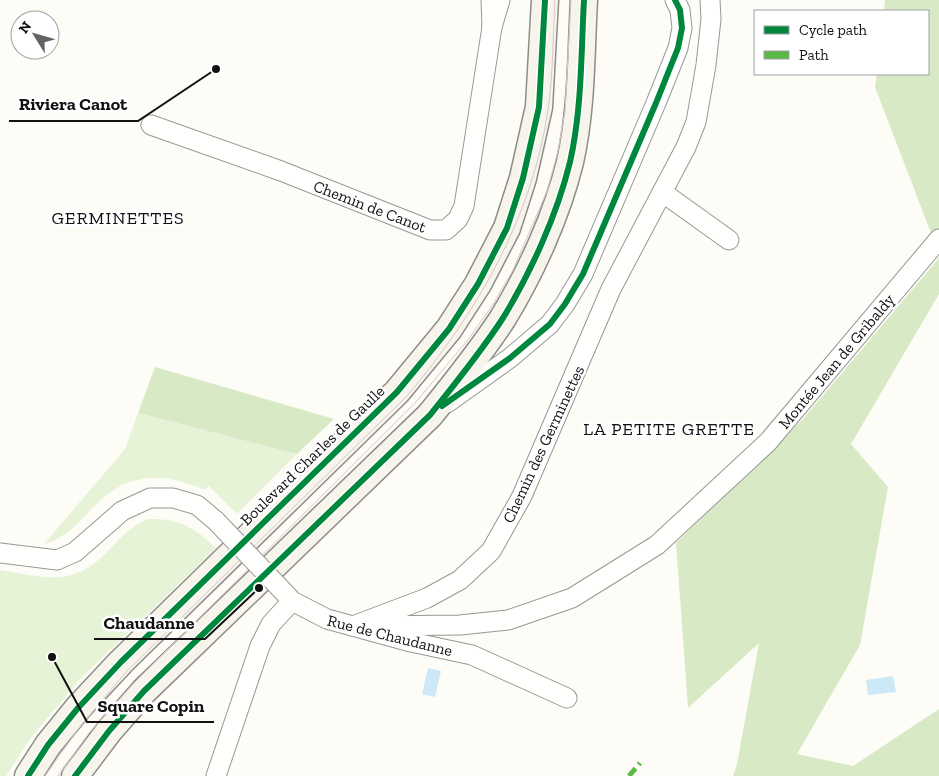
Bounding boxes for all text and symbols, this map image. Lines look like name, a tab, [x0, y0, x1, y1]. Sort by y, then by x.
north arrow	[10, 10, 60, 60]
legend	[754, 10, 929, 75]
text: N	[15, 18, 35, 37]
text: Cycle path	[799, 21, 868, 39]
text: Path	[799, 46, 829, 64]
callout: Riviera Canot	[9, 88, 138, 121]
text: Riviera Canot	[19, 93, 128, 115]
street label: Chemin de Canot	[311, 176, 429, 237]
district label: GERMINETTES	[51, 207, 185, 229]
street label: Montée Jean de Gribaldy	[775, 290, 899, 432]
street label: Chemin des Germinettes	[499, 362, 588, 526]
street label: Boulevard Charles de Gaulle	[236, 381, 388, 529]
district label: LA PETITE GRETTE	[583, 418, 755, 440]
callout: Chaudanne	[94, 606, 205, 639]
street label: Rue de Chaudanne	[325, 611, 454, 660]
text: Chaudanne	[103, 612, 195, 634]
callout: Square Copin	[87, 689, 214, 722]
text: Square Copin	[98, 695, 205, 717]

